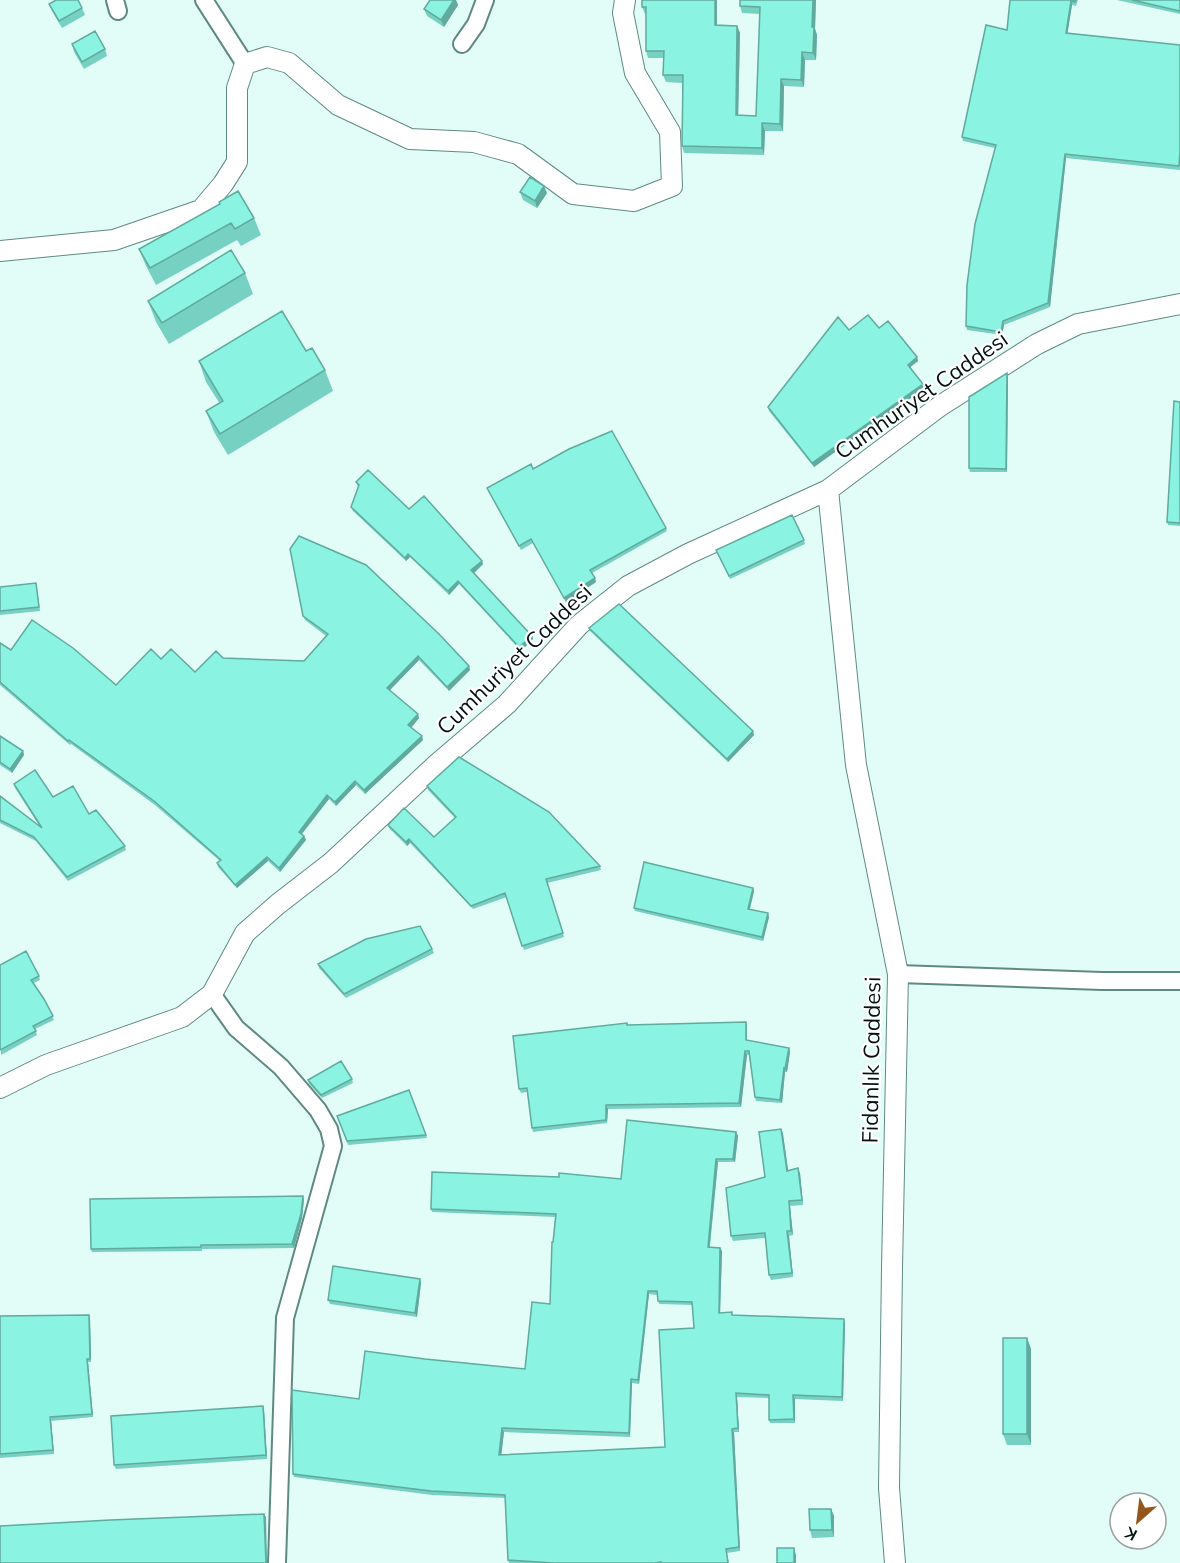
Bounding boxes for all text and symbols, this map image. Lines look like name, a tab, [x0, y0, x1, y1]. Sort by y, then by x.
street label: Cumhuriyet Caddesi	[829, 325, 1013, 465]
street label: Cumhuriyet Caddesi	[431, 578, 597, 740]
street label: Fidanlık Caddesi	[856, 976, 886, 1144]
north arrow	[1108, 1491, 1168, 1551]
text: K	[1120, 1522, 1140, 1546]

